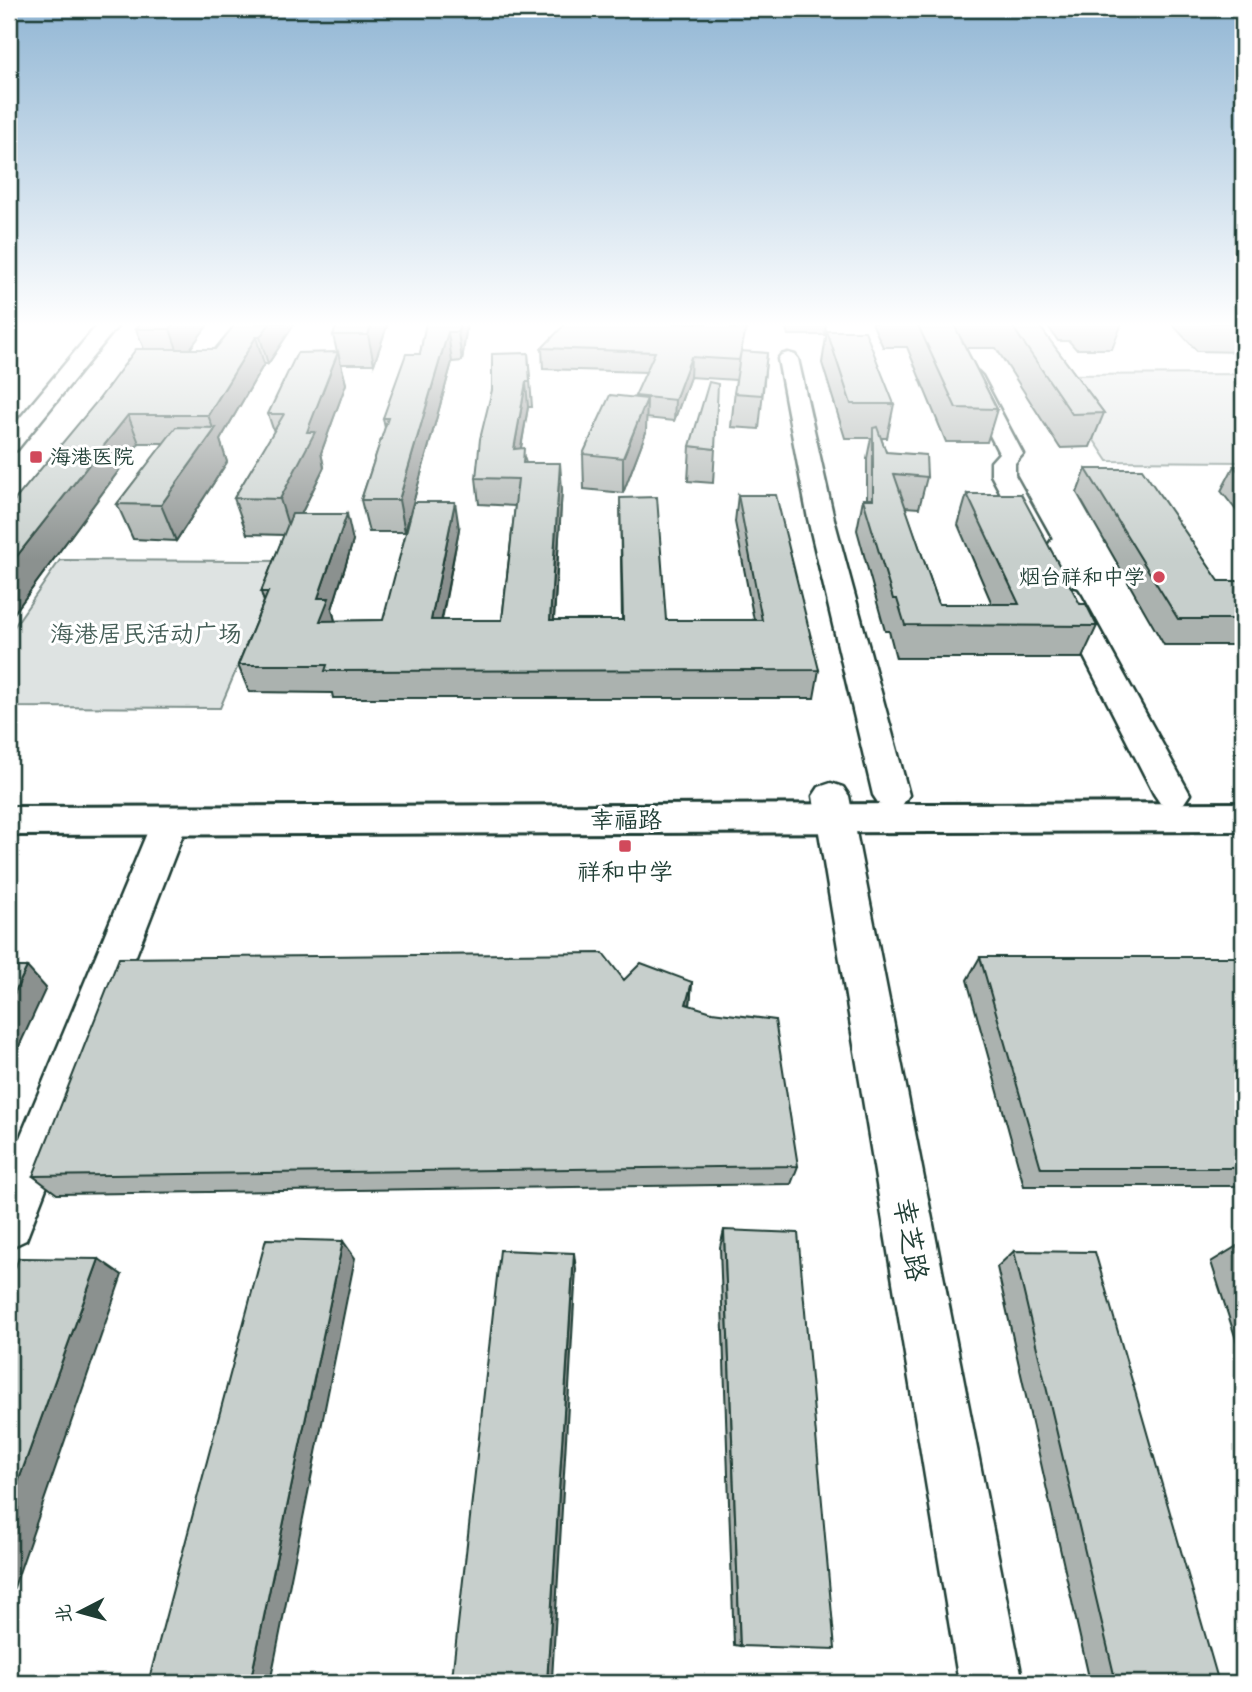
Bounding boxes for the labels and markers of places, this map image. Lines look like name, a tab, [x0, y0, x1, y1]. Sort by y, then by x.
place label: 海港医院	[50, 444, 134, 471]
marker: 海港医院	[28, 449, 44, 465]
place label: 烟台祥和中学	[1019, 564, 1145, 591]
marker: 烟台祥和中学	[1151, 569, 1167, 585]
marker: 祥和中学	[617, 838, 633, 854]
place label: 祥和中学	[577, 858, 673, 887]

